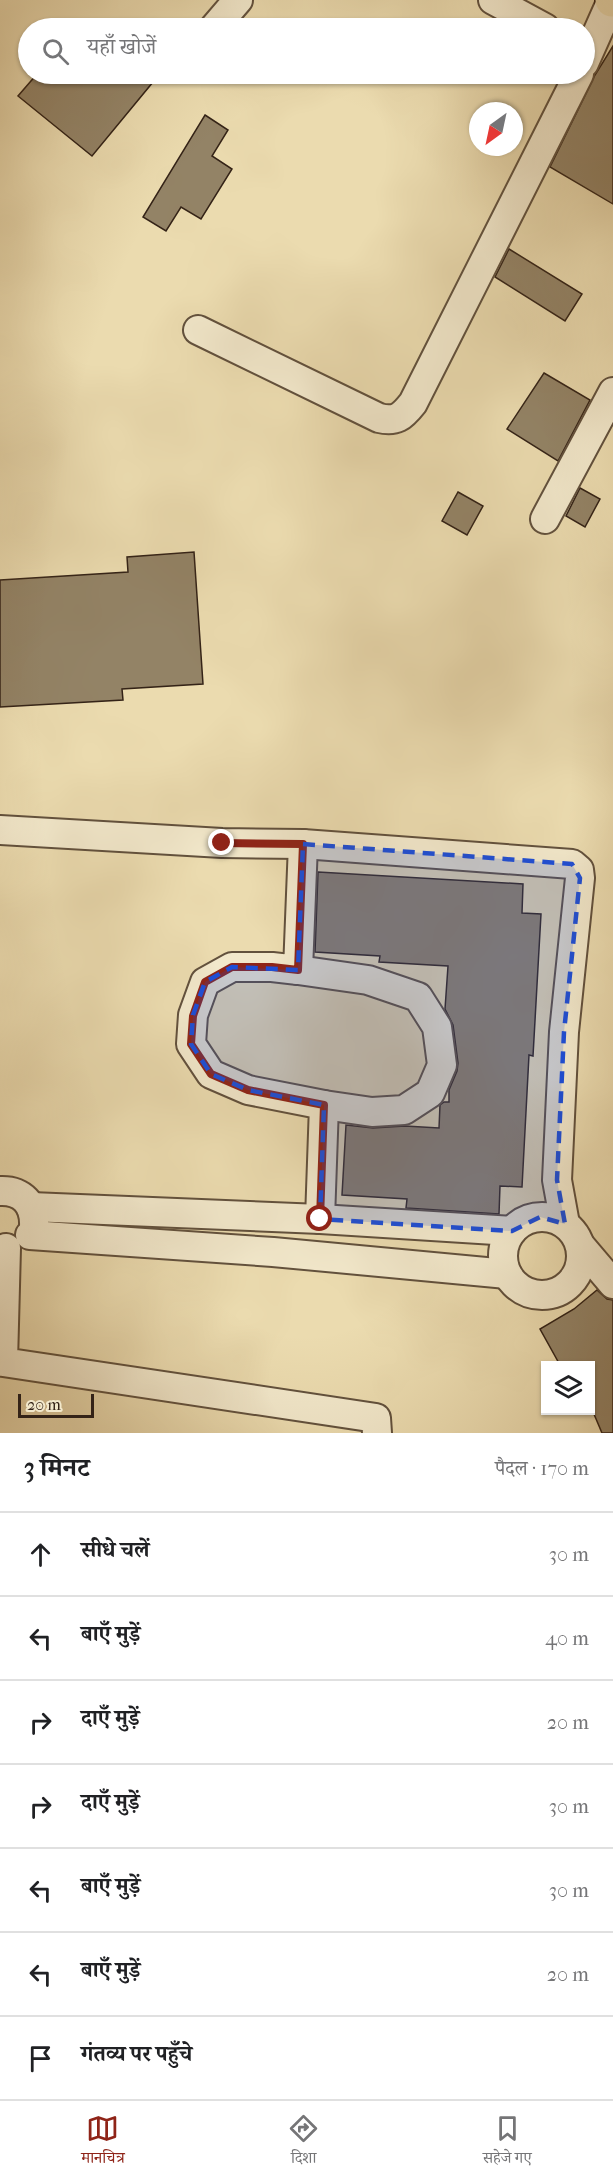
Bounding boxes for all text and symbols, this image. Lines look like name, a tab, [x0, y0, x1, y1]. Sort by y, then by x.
search box	[18, 18, 595, 84]
text: यहाँ खोजें	[87, 34, 156, 60]
icon: search	[39, 35, 72, 68]
north arrow	[469, 102, 523, 156]
route end	[208, 829, 234, 855]
route start	[306, 1205, 332, 1231]
map controls	[541, 1361, 595, 1415]
button: layers	[541, 1361, 595, 1415]
scale bar	[18, 1391, 94, 1418]
text: 20 m	[27, 1395, 61, 1414]
text: 3 मिनट	[24, 1452, 90, 1483]
text: पैदल · 170 m	[495, 1457, 589, 1480]
text: सीधे चलें	[81, 1537, 150, 1563]
icon: ahead	[24, 1538, 57, 1571]
text: 30 m	[549, 1543, 589, 1566]
text: बाएँ मुड़ें	[81, 1621, 140, 1647]
icon: left	[24, 1622, 57, 1655]
text: 40 m	[545, 1627, 589, 1650]
text: दाएँ मुड़ें	[81, 1705, 140, 1731]
icon: right	[24, 1706, 57, 1739]
text: 20 m	[547, 1711, 589, 1734]
text: दाएँ मुड़ें	[81, 1789, 140, 1815]
icon: right	[24, 1790, 57, 1823]
text: 30 m	[549, 1795, 589, 1818]
text: बाएँ मुड़ें	[81, 1873, 140, 1899]
icon: left	[24, 1874, 57, 1907]
text: 30 m	[549, 1879, 589, 1902]
text: बाएँ मुड़ें	[81, 1957, 140, 1983]
icon: left	[24, 1958, 57, 1991]
text: 20 m	[547, 1963, 589, 1986]
text: गंतव्य पर पहुँचे	[81, 2041, 192, 2067]
icon: arrive	[24, 2042, 57, 2075]
tab: मानचित्र	[81, 2112, 125, 2173]
tab: दिशा	[287, 2112, 320, 2173]
tab: सहेजे गए	[483, 2112, 532, 2173]

